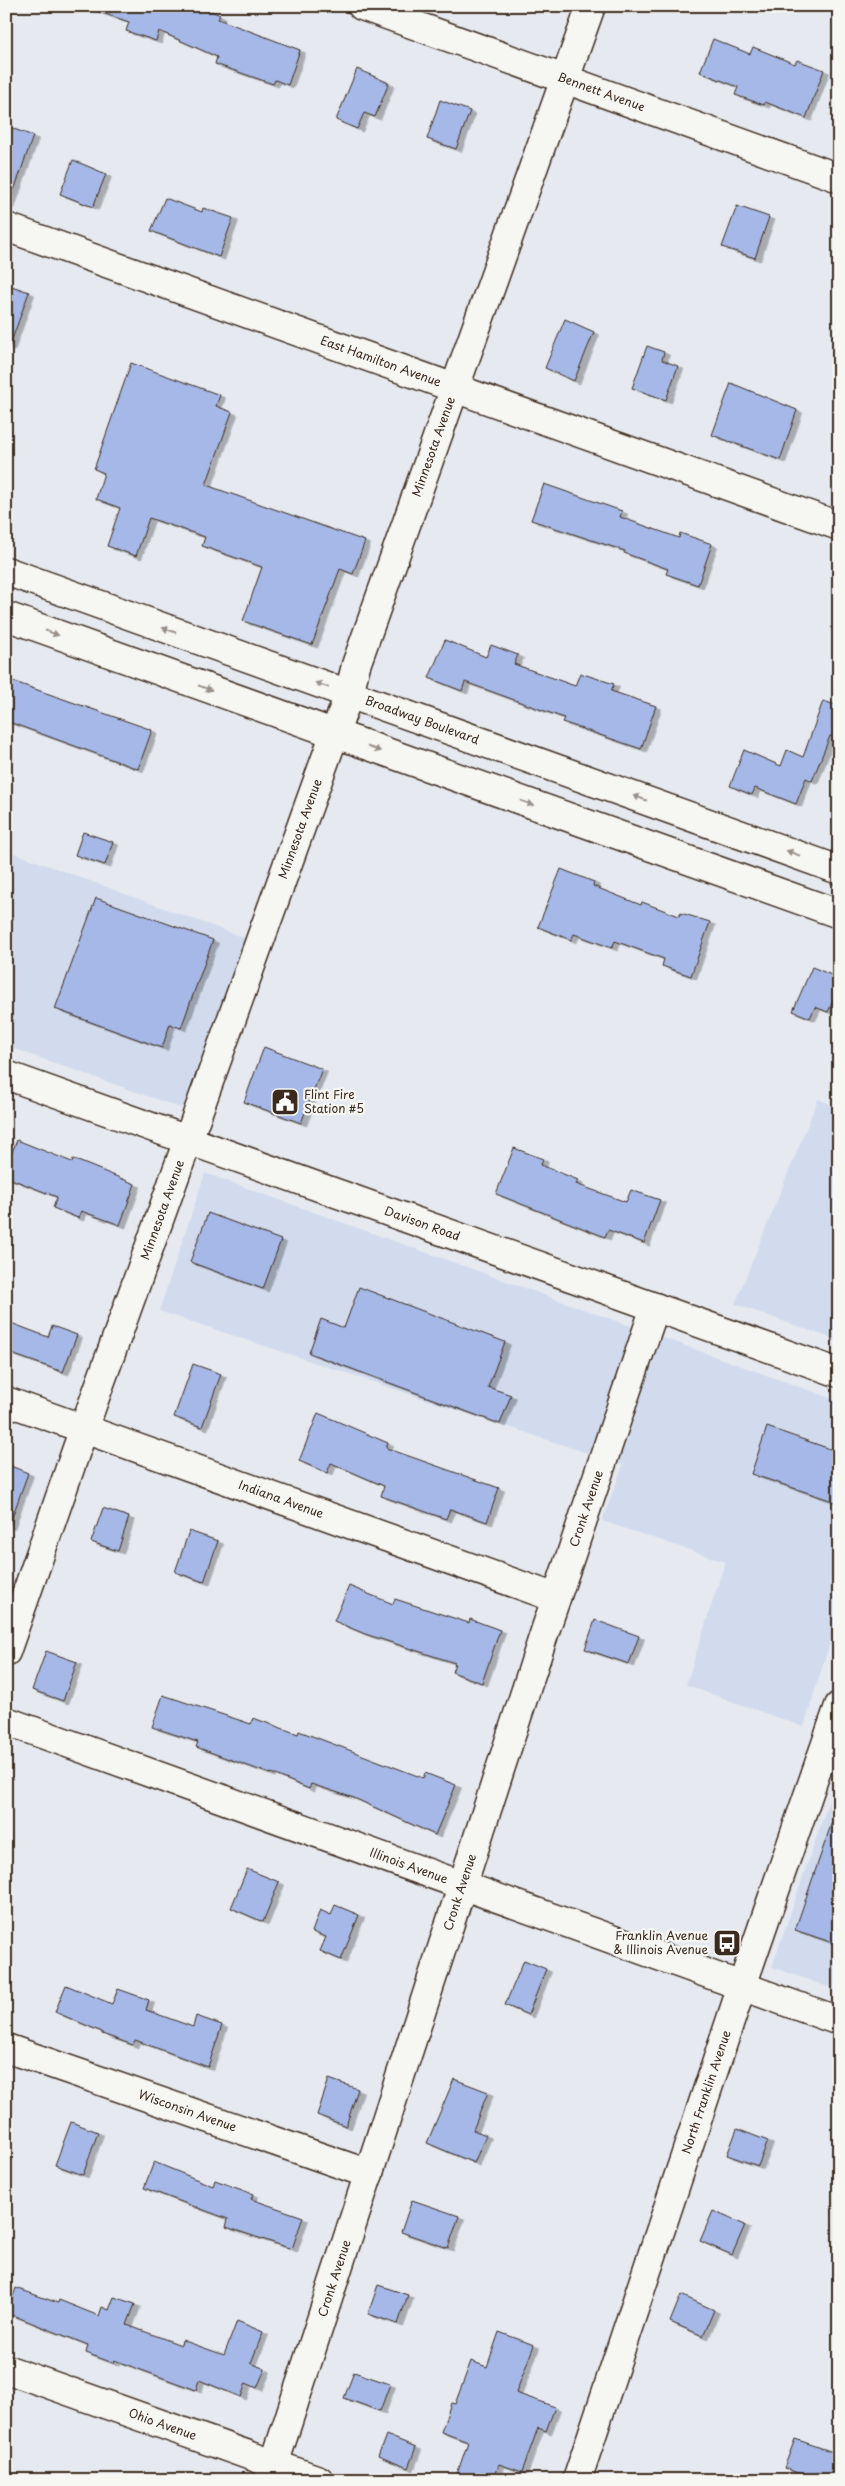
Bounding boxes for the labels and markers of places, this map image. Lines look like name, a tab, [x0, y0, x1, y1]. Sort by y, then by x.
place label: Flint Fire Station #5	[304, 1085, 364, 1117]
public building icon: Flint Fire Station #5	[270, 1087, 300, 1117]
place label: Franklin Avenue & Illinois Avenue	[614, 1926, 708, 1958]
bus stop icon: Franklin Avenue & Illinois Avenue	[712, 1928, 742, 1958]

